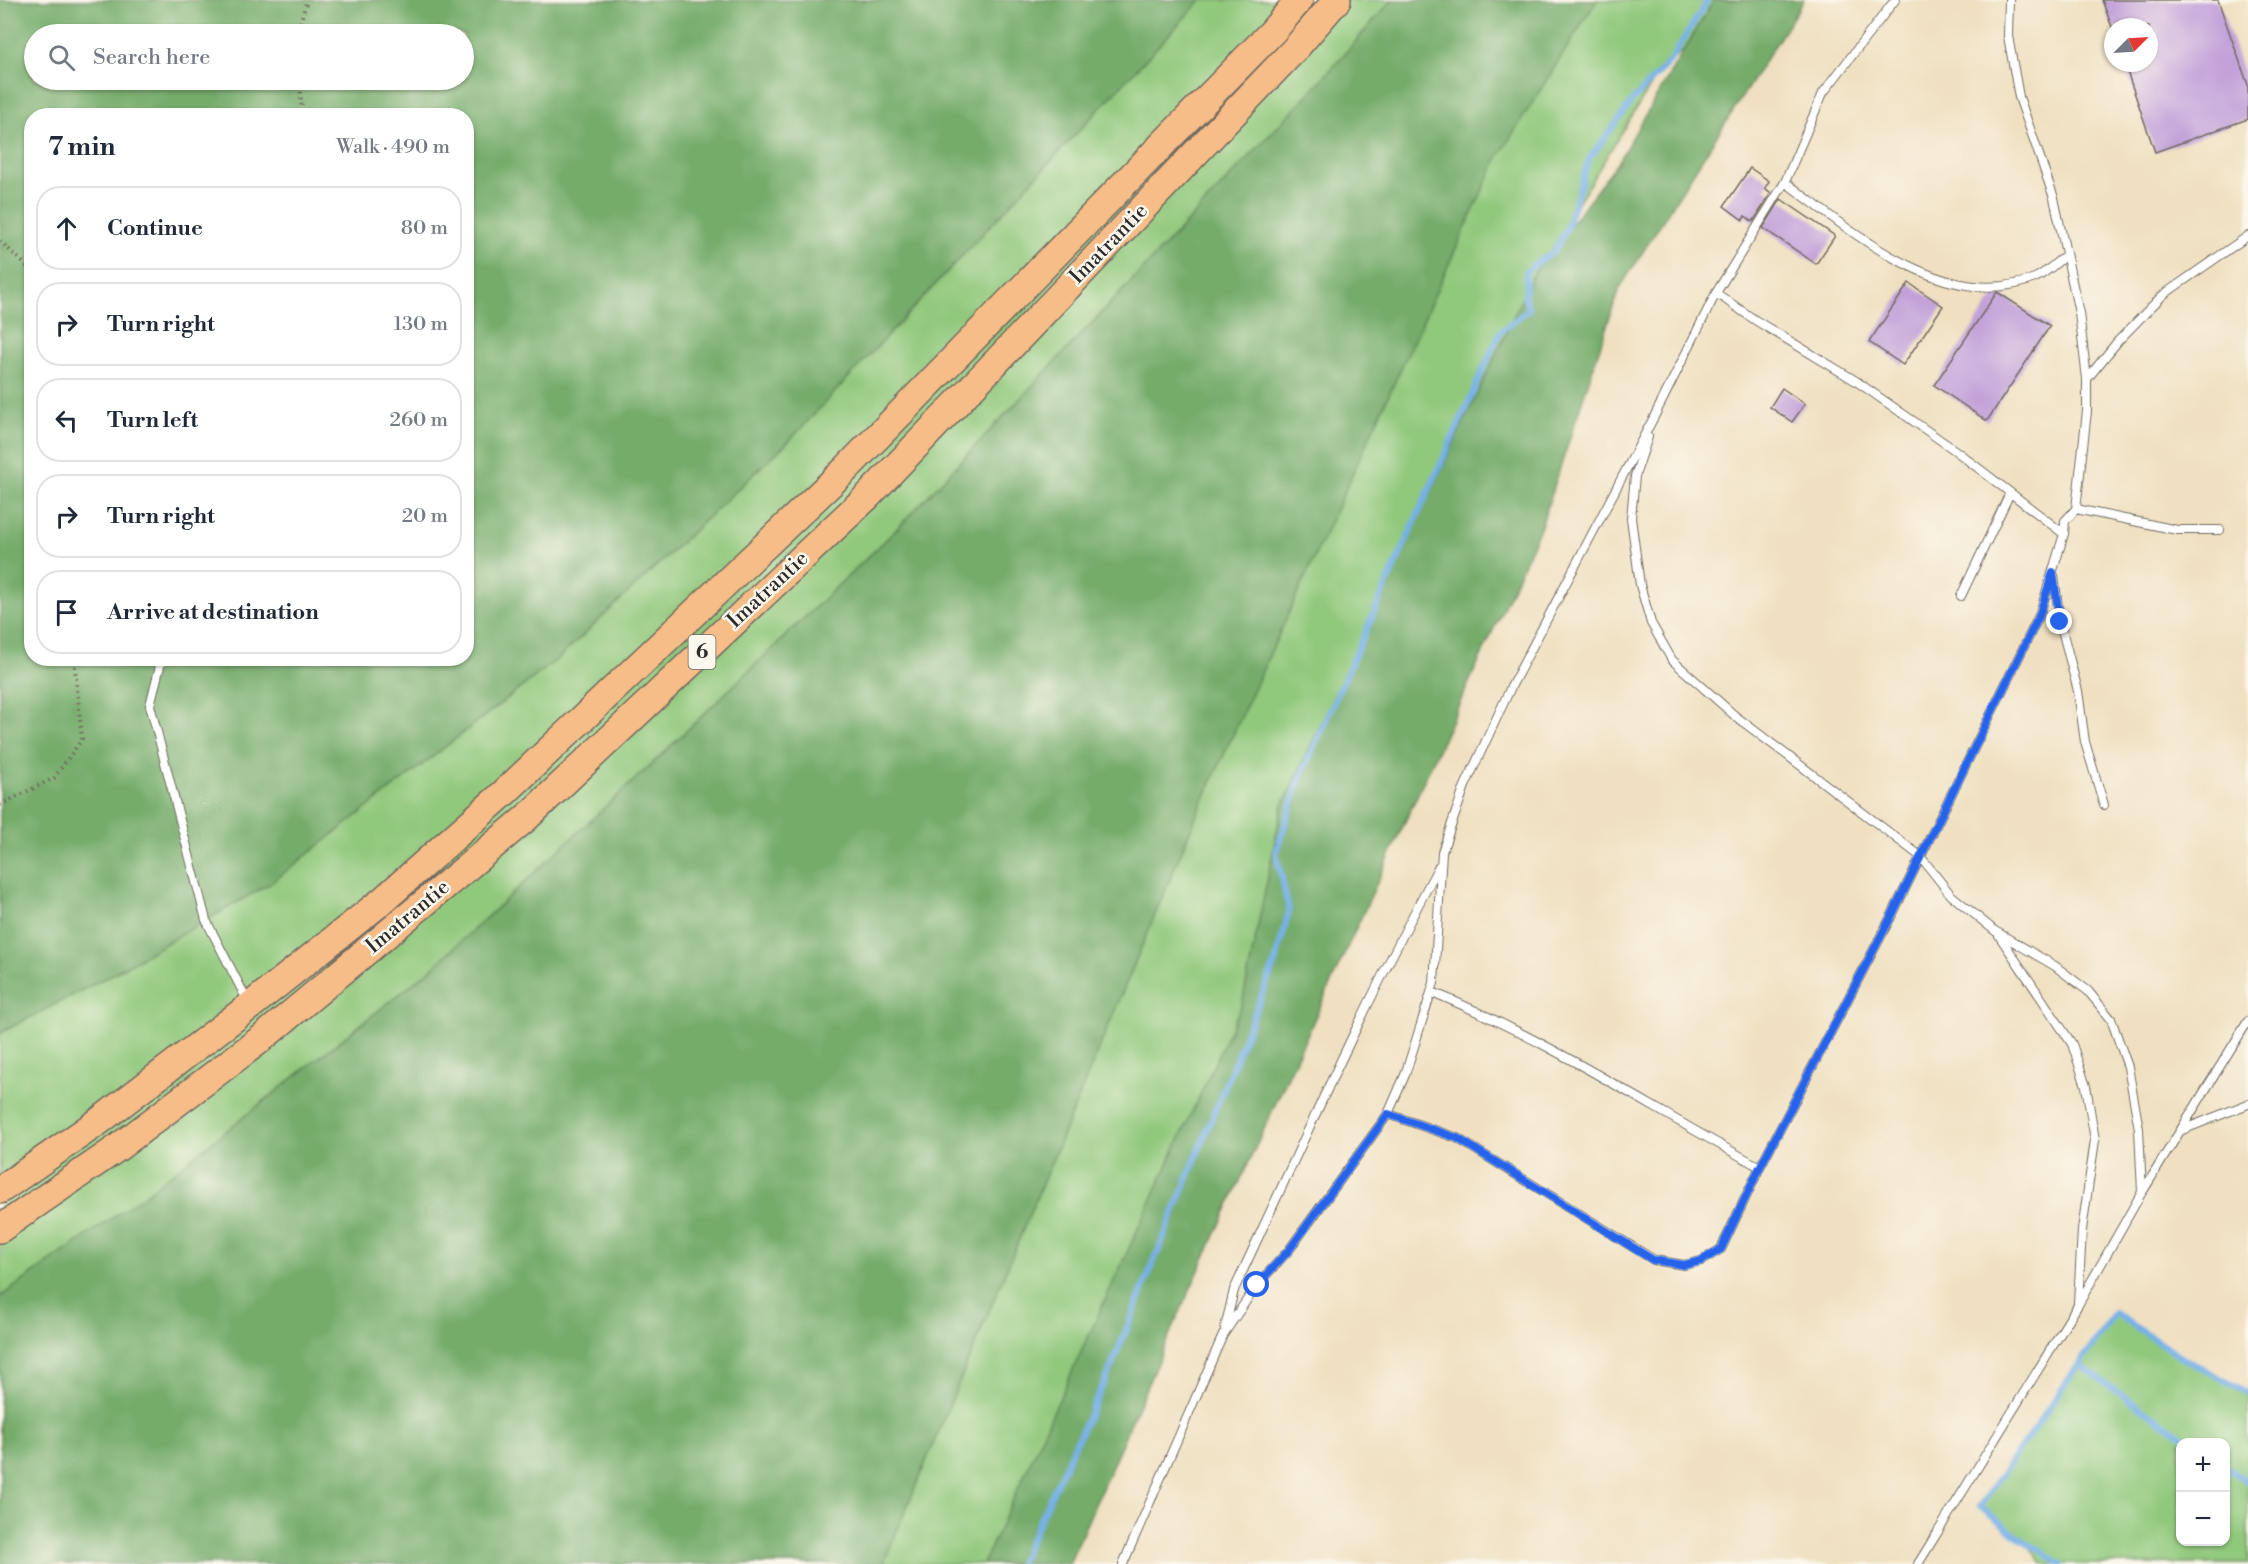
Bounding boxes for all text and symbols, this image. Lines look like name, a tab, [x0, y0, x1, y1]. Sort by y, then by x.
north arrow	[2104, 18, 2158, 72]
search box	[24, 24, 474, 90]
icon: search	[45, 41, 78, 74]
text: Search here	[93, 44, 210, 71]
text: 7 min	[48, 131, 115, 163]
text: Walk · 490 m	[336, 135, 450, 160]
street label: Imatrantie	[1064, 198, 1154, 290]
icon: ahead	[50, 212, 83, 245]
text: Continue	[107, 215, 203, 242]
text: 80 m	[401, 216, 448, 241]
icon: right	[50, 308, 83, 341]
text: Turn right	[107, 311, 215, 338]
text: 130 m	[393, 312, 448, 337]
icon: left	[50, 404, 83, 437]
text: Turn left	[107, 407, 198, 434]
text: 260 m	[390, 408, 448, 433]
icon: right	[50, 500, 83, 533]
text: Turn right	[107, 503, 215, 530]
text: 20 m	[402, 504, 448, 529]
street label: Imatrantie	[722, 546, 814, 634]
icon: arrive	[50, 596, 83, 629]
text: Arrive at destination	[107, 599, 319, 626]
route end	[2046, 608, 2072, 634]
road number: 6	[688, 635, 716, 669]
street label: Imatrantie	[361, 874, 455, 960]
route start	[1243, 1271, 1269, 1297]
map controls	[2176, 1438, 2230, 1546]
button: +	[2176, 1438, 2230, 1492]
button: −	[2176, 1492, 2230, 1546]

